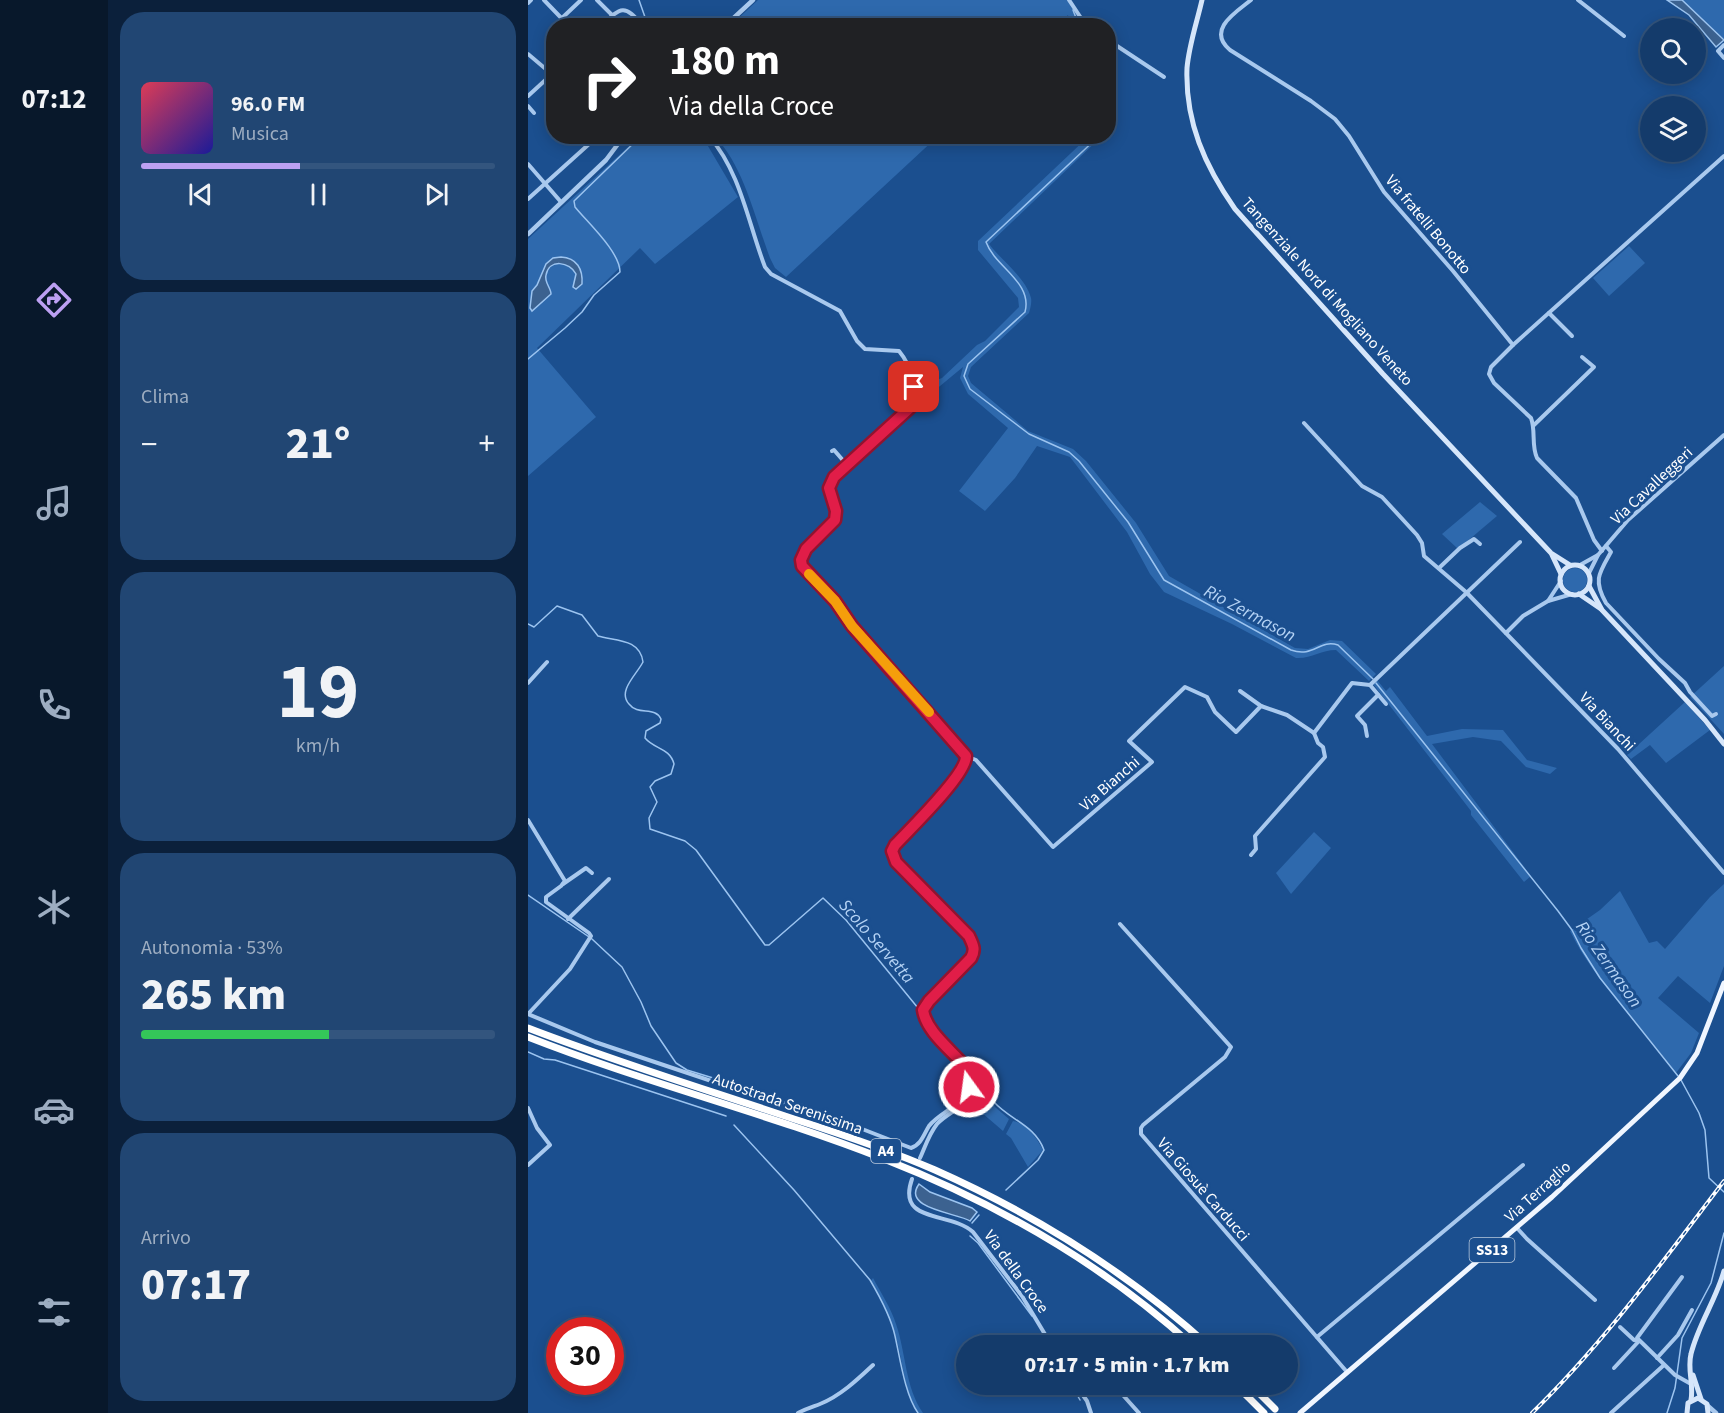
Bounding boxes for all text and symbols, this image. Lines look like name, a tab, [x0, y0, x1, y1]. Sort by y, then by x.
map controls	[1640, 18, 1706, 162]
button: search	[1640, 18, 1706, 84]
text: 180 m	[669, 31, 780, 91]
icon: right	[570, 42, 648, 120]
text: 07:12	[21, 80, 87, 119]
text: Via della Croce	[669, 87, 834, 126]
text: 96.0 FM	[231, 88, 305, 120]
button: layers	[1640, 96, 1706, 162]
text: Musica	[231, 120, 289, 148]
street label: Via fratelli Bonotto	[1380, 170, 1476, 279]
icon: previous	[184, 178, 217, 211]
icon: pause	[302, 178, 335, 211]
icon: next	[420, 178, 453, 211]
street label: Tangenziale Nord di Mogliano Veneto	[1237, 193, 1418, 391]
icon: directions	[33, 279, 75, 321]
pin	[888, 361, 939, 412]
icon: arrive	[897, 370, 930, 403]
text: Clima	[141, 383, 189, 411]
text: 21°	[286, 412, 350, 476]
text: −	[141, 421, 157, 468]
text: +	[479, 421, 495, 468]
street label: Via Cavalleggeri	[1606, 442, 1698, 530]
icon: music	[33, 482, 75, 524]
water label: Rio Zermason	[1199, 579, 1300, 648]
text: 19	[277, 637, 359, 748]
icon: phone	[33, 684, 75, 726]
street label: Via Bianchi	[1574, 687, 1640, 756]
text: km/h	[296, 732, 340, 760]
street label: Via Bianchi	[1075, 751, 1145, 816]
icon: climate	[33, 886, 75, 928]
water label: Scolo Servetta	[833, 894, 921, 989]
water label: Rio Zermason	[1569, 916, 1648, 1013]
text: Autonomia · 53%	[141, 934, 283, 962]
text: 265 km	[141, 963, 286, 1027]
position arrow	[937, 1055, 1001, 1119]
street label: Autostrada Serenissima	[710, 1068, 866, 1140]
icon: car	[33, 1089, 75, 1131]
street label: Via Giosuè Carducci	[1152, 1133, 1254, 1246]
road number: A4	[871, 1139, 901, 1163]
street label: Via Terraglio	[1500, 1156, 1576, 1227]
text: Arrivo	[141, 1224, 191, 1252]
street label: Via della Croce	[979, 1226, 1054, 1318]
road number: SS13	[1470, 1238, 1514, 1262]
text: 07:17	[141, 1253, 251, 1317]
icon: filters	[33, 1291, 75, 1333]
speed limit sign: 30	[546, 1317, 624, 1395]
text: 07:17 · 5 min · 1.7 km	[1024, 1349, 1230, 1381]

